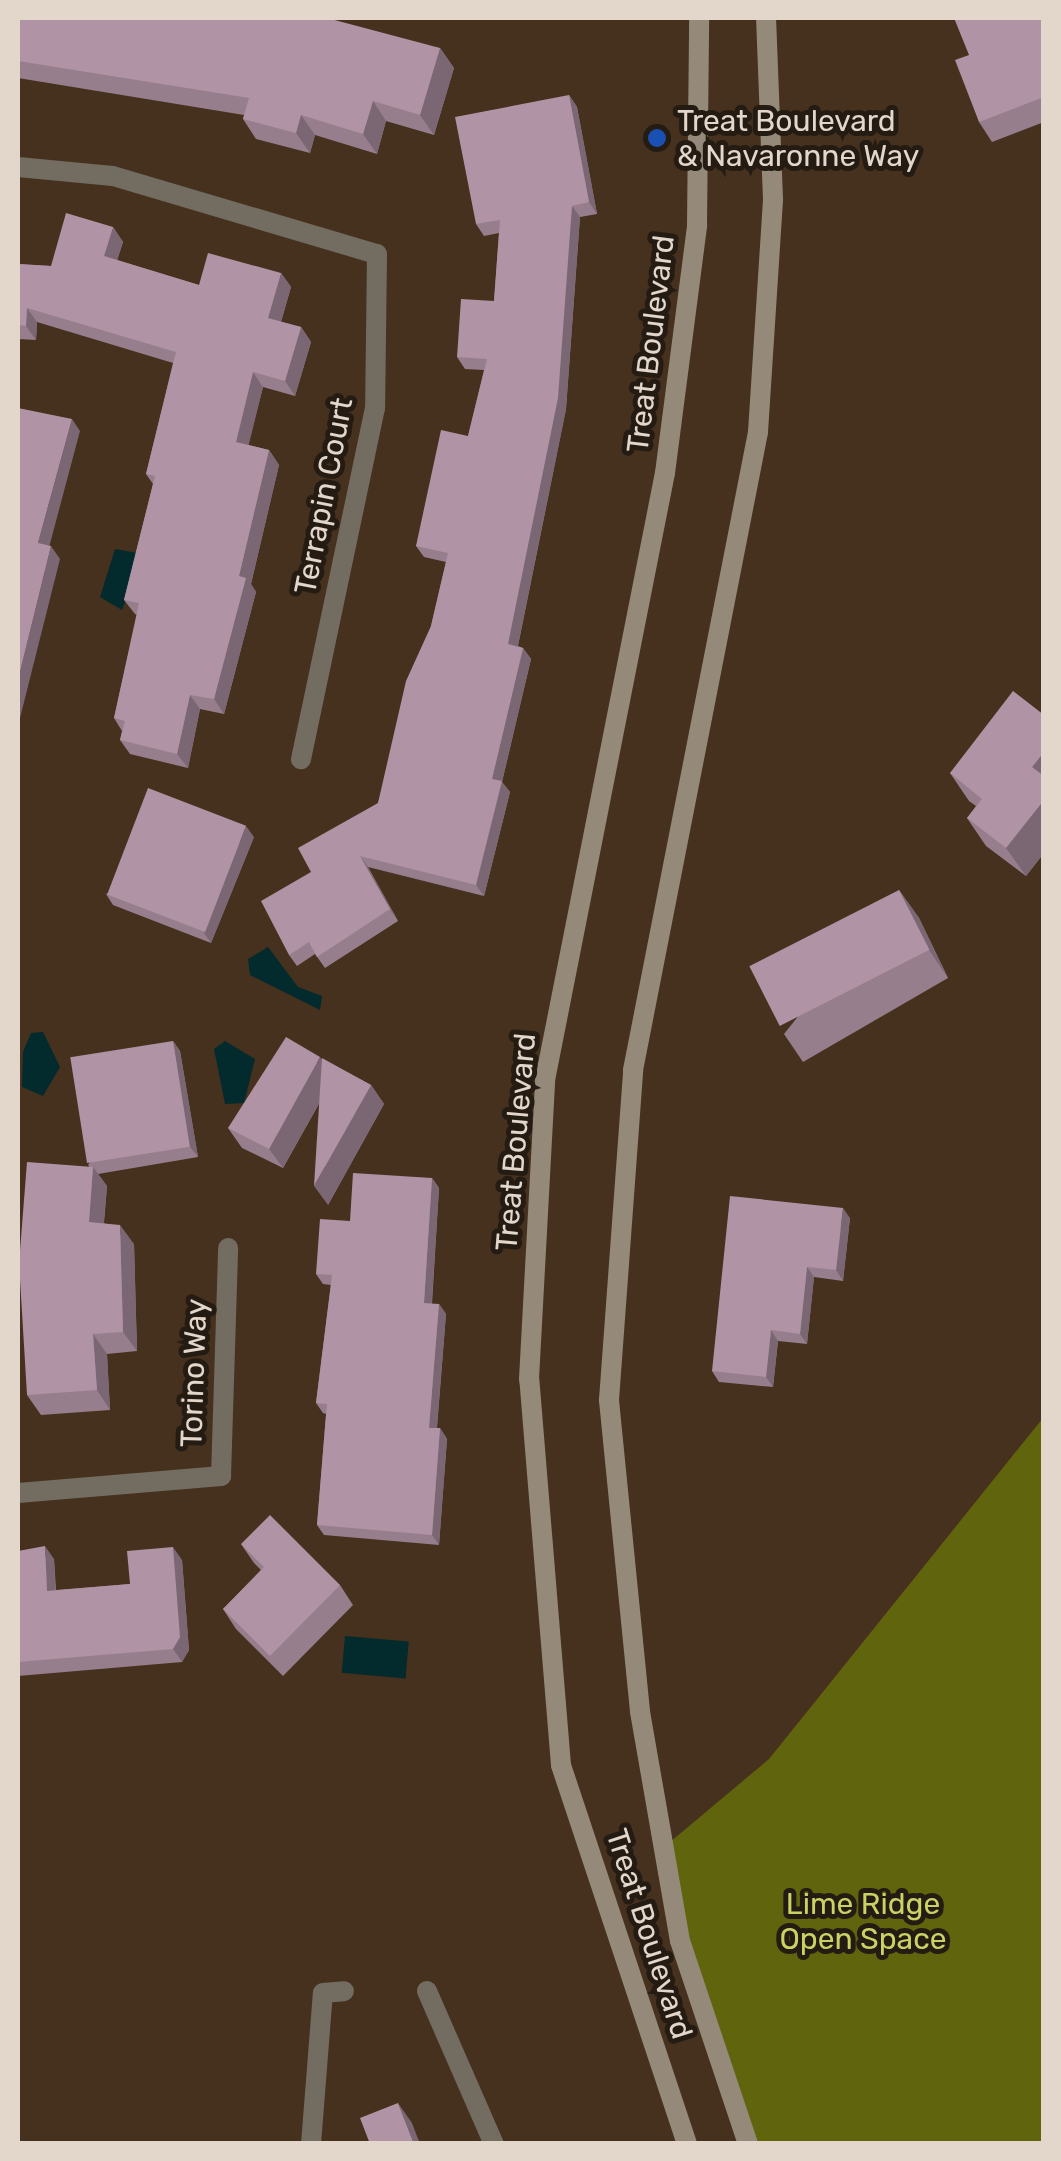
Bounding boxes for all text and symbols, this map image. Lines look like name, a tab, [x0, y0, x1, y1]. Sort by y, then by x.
place label: Treat Boulevard & Navaronne Way	[677, 103, 920, 174]
marker: Treat Boulevard & Navaronne Way	[646, 127, 668, 149]
street label: Treat Boulevard	[620, 233, 682, 455]
street label: Terrapin Court	[287, 395, 361, 597]
street label: Treat Boulevard	[489, 1031, 543, 1253]
street label: Torino Way	[173, 1298, 215, 1448]
street label: Treat Boulevard	[598, 1824, 700, 2044]
park label: Lime Ridge Open Space	[780, 1886, 946, 1956]

